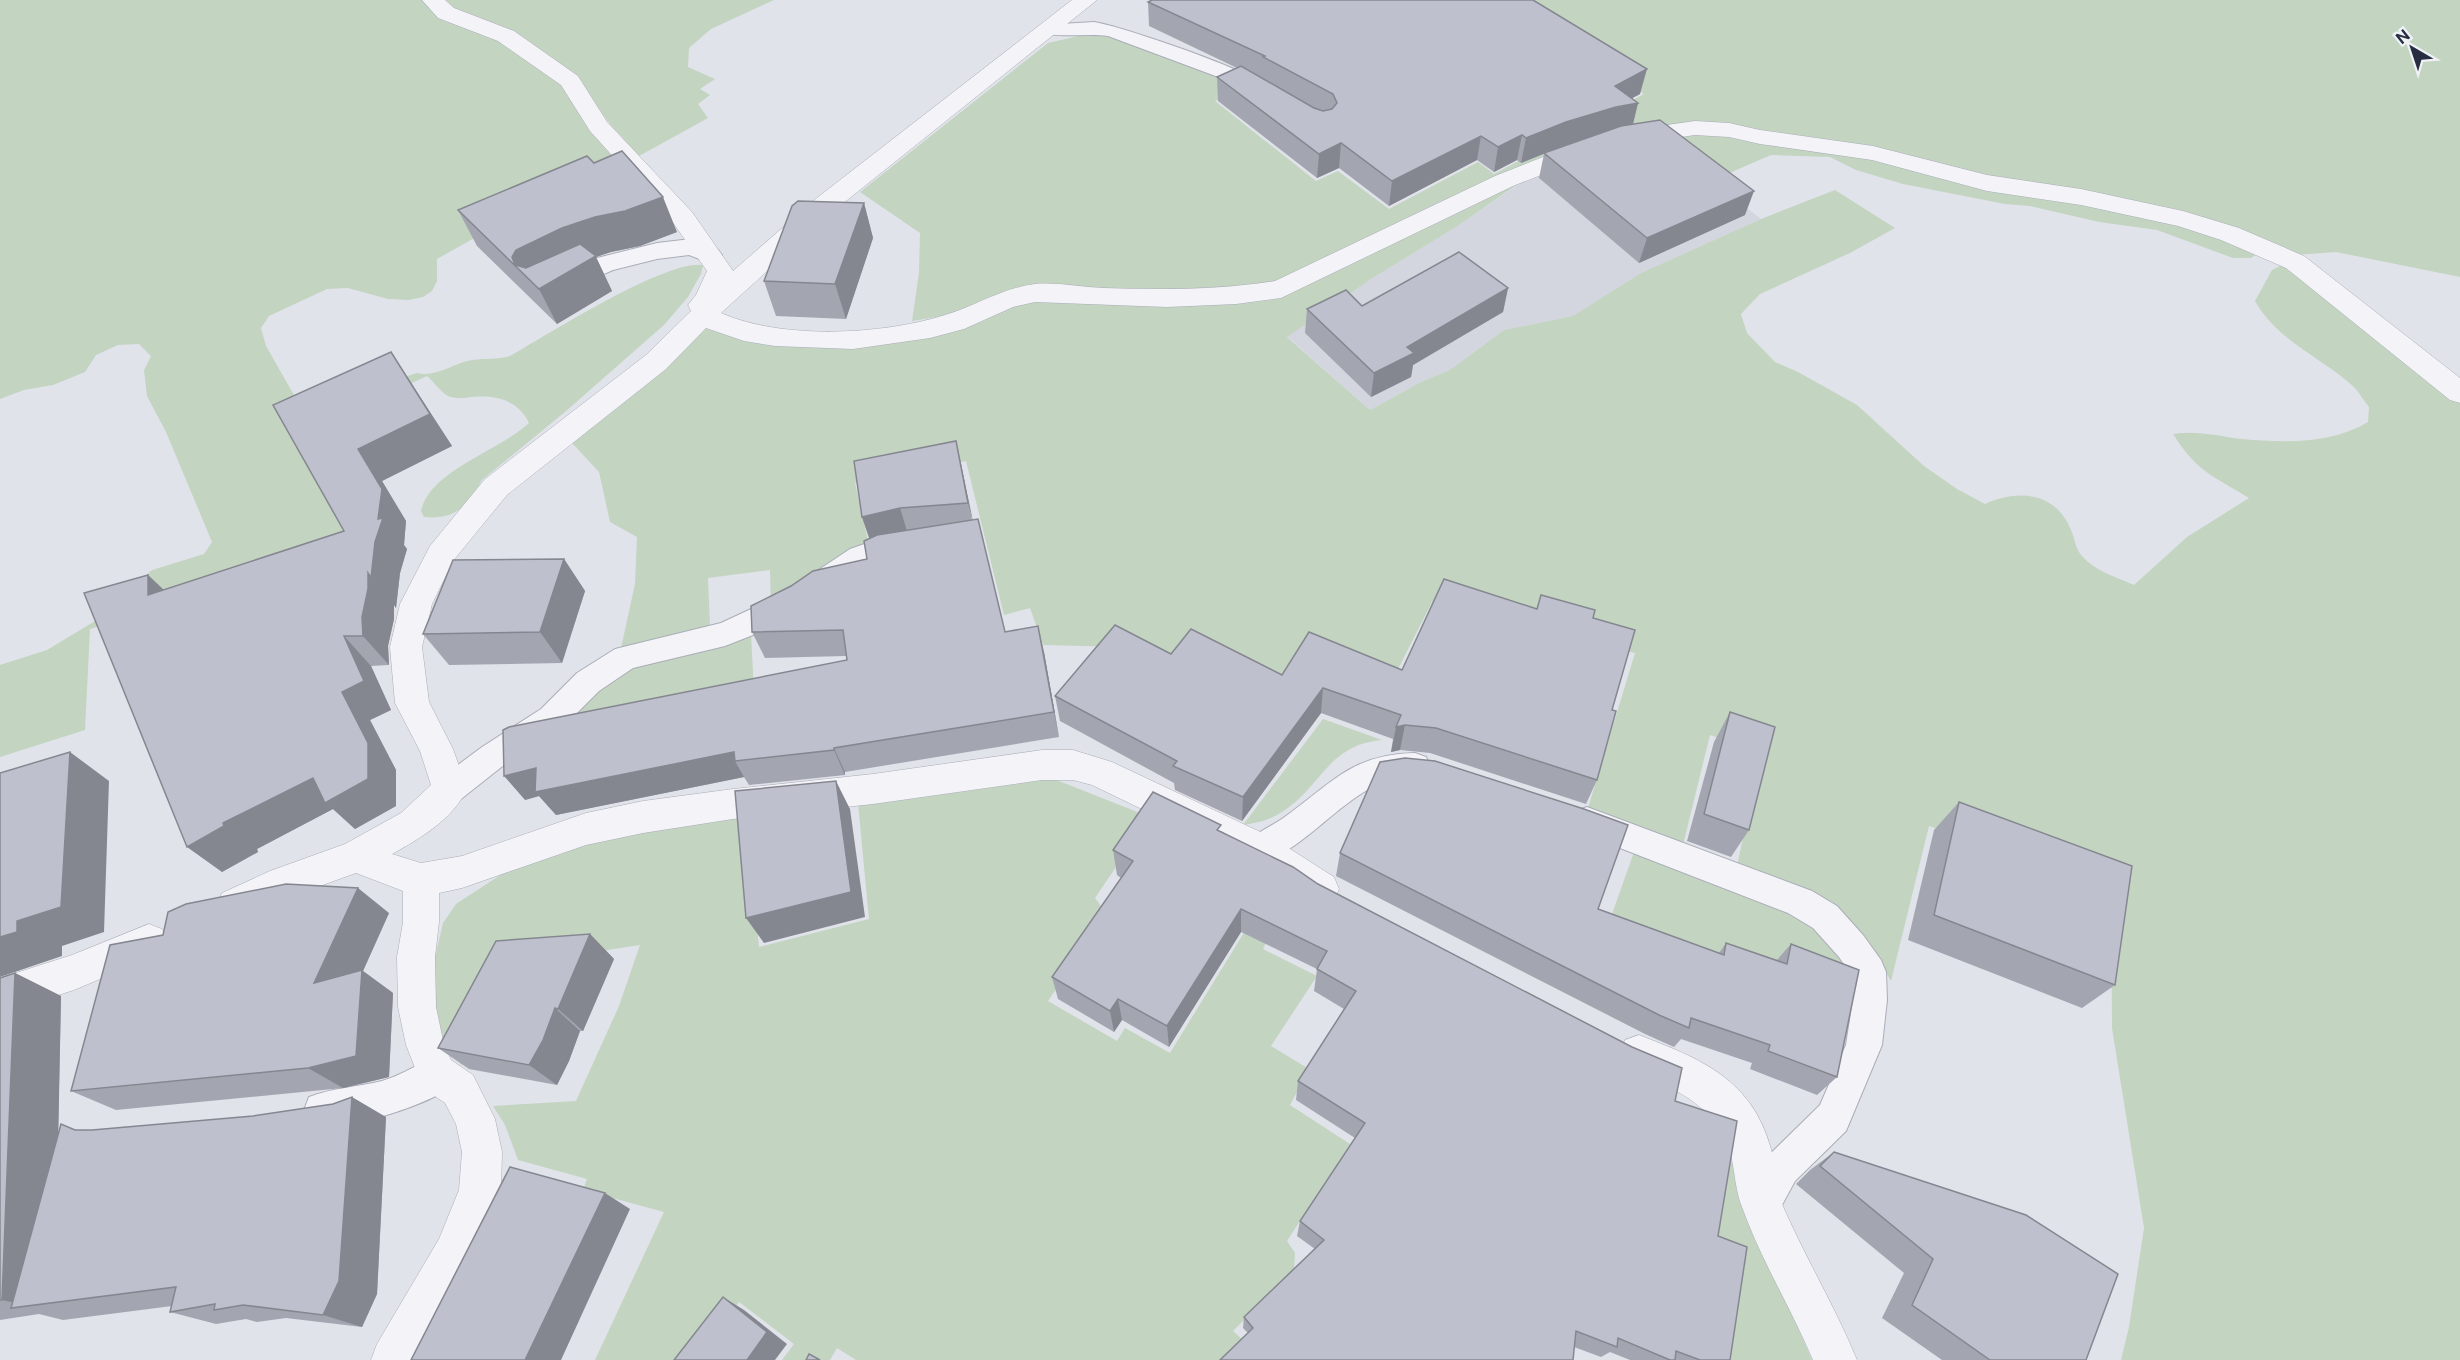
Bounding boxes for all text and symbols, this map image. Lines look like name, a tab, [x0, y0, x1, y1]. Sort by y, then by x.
north arrow	[2382, 18, 2442, 78]
text: N	[2392, 25, 2414, 48]

